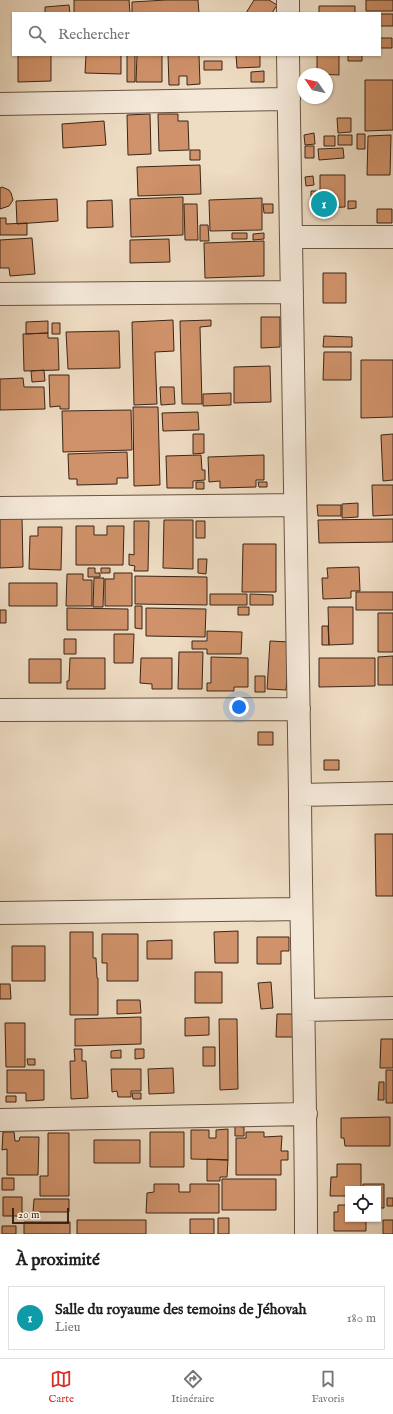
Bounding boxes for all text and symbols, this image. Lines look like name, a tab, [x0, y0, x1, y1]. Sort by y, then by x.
search box	[12, 12, 381, 56]
icon: search	[26, 23, 48, 45]
text: Rechercher	[58, 25, 130, 44]
north arrow	[297, 68, 333, 104]
pin: 1	[311, 189, 337, 219]
your location	[229, 697, 249, 717]
map controls	[345, 1186, 381, 1222]
button: locate	[345, 1186, 381, 1222]
scale bar	[12, 1206, 69, 1225]
text: 20 m	[18, 1208, 39, 1222]
text: À proximité	[16, 1250, 100, 1271]
text: Salle du royaume des temoins de Jéhovah	[55, 1300, 307, 1319]
text: 1	[28, 1310, 32, 1327]
text: 180 m	[347, 1310, 376, 1327]
text: Lieu	[55, 1319, 80, 1336]
tab: Carte	[49, 1368, 74, 1406]
tab: Itinéraire	[171, 1368, 214, 1406]
tab: Favoris	[311, 1368, 344, 1406]

